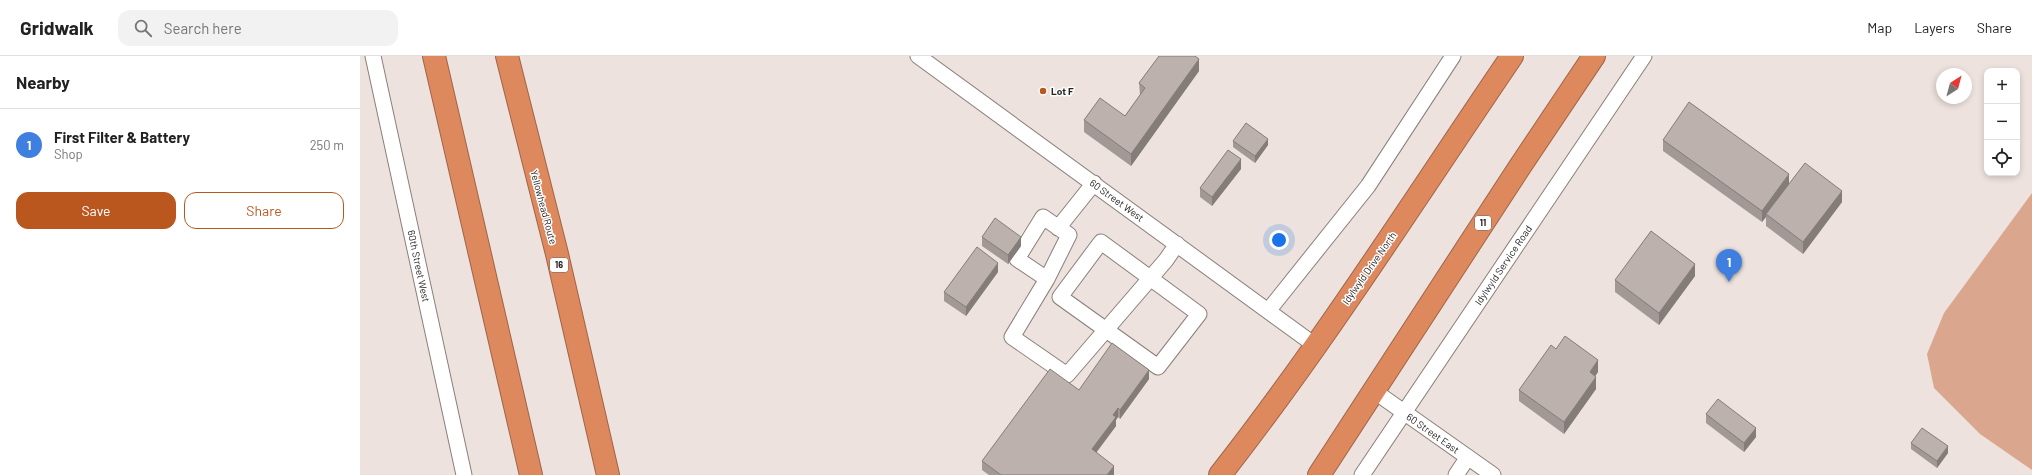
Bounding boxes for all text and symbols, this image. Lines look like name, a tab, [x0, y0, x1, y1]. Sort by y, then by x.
search box	[118, 10, 398, 46]
text: Gridwalk	[20, 16, 94, 39]
icon: search	[132, 17, 154, 39]
text: Search here	[164, 19, 242, 37]
text: Map	[1867, 19, 1892, 36]
text: Layers	[1914, 19, 1955, 36]
text: Share	[1977, 19, 2012, 36]
north arrow	[1936, 68, 1972, 104]
map controls	[1984, 68, 2020, 176]
button: +	[1984, 68, 2020, 104]
text: Nearby	[16, 72, 70, 92]
place label: Lot F	[1051, 85, 1074, 97]
marker: Lot F	[1038, 86, 1048, 96]
button: −	[1984, 104, 2020, 140]
text: First Filter & Battery	[54, 128, 190, 146]
text: 1	[27, 137, 31, 153]
text: 250 m	[310, 137, 344, 153]
button: locate	[1984, 140, 2020, 176]
text: Shop	[54, 146, 83, 162]
street label: Yellowhead Route	[528, 169, 560, 245]
street label: 60 Street West	[1088, 176, 1147, 224]
button: Save	[16, 192, 176, 229]
button: Share	[184, 192, 344, 229]
road number: 11	[1475, 216, 1491, 230]
street label: Idylwyld Service Road	[1472, 223, 1534, 307]
street label: 60th Street West	[406, 229, 433, 303]
street label: Idylwyld Drive North	[1339, 229, 1399, 307]
your location	[1269, 230, 1289, 250]
pin: 1	[1716, 249, 1742, 282]
road number: 16	[550, 258, 568, 272]
street label: 60 Street East	[1404, 410, 1462, 456]

